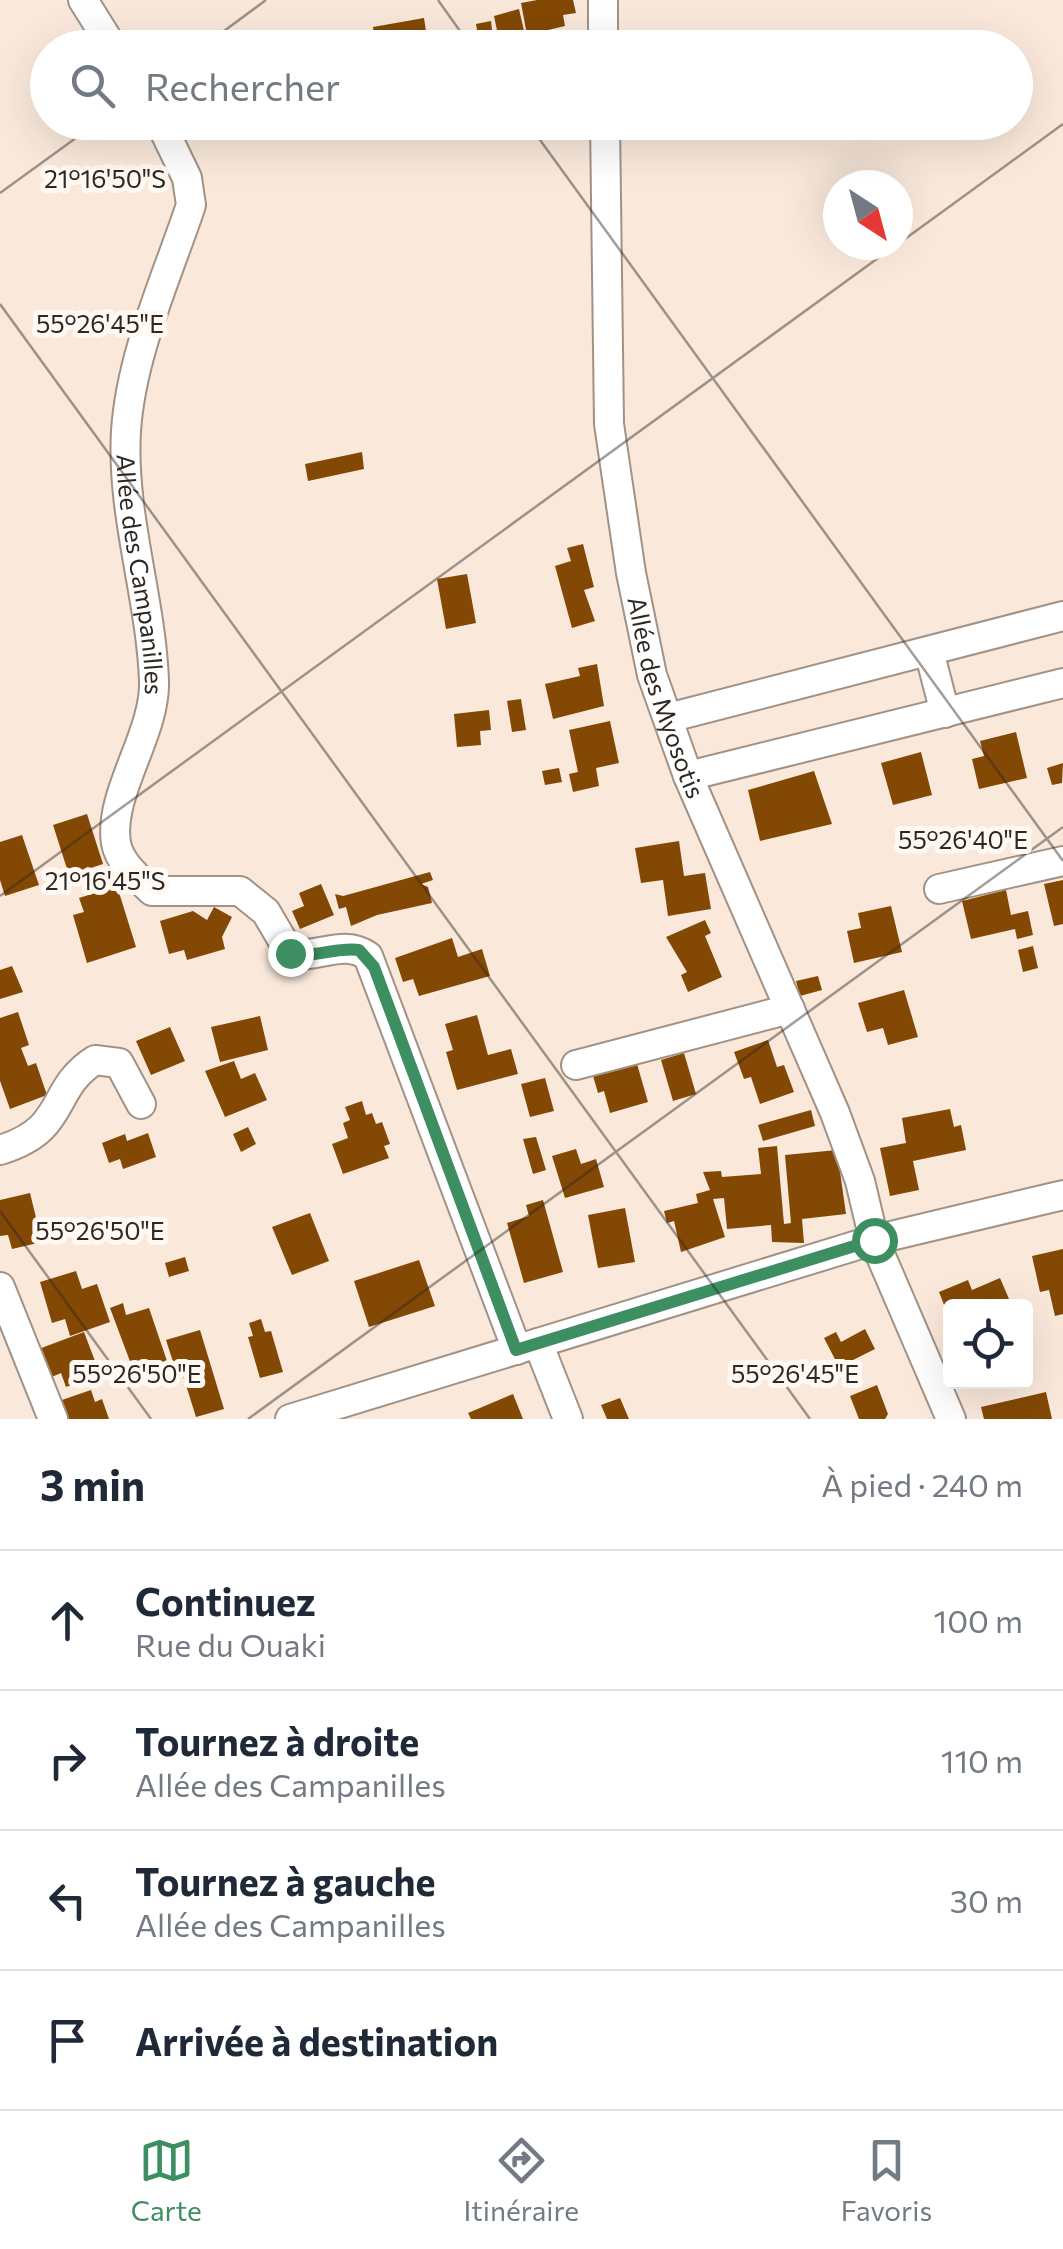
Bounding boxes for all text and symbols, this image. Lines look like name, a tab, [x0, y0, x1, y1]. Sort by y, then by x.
search box	[30, 30, 1033, 140]
icon: search	[65, 58, 120, 113]
text: Rechercher	[145, 62, 340, 109]
text: 21°16'50"S	[44, 163, 166, 193]
north arrow	[823, 170, 913, 260]
text: 55°26'45"E	[36, 308, 164, 338]
street label: Allée des Campanilles	[111, 454, 170, 696]
street label: Allée des Myosotis	[622, 594, 712, 802]
text: 55°26'40"E	[898, 824, 1028, 854]
text: 21°16'45"S	[45, 865, 165, 895]
route end	[268, 931, 314, 977]
text: 55°26'50"E	[35, 1215, 165, 1245]
route start	[852, 1218, 898, 1264]
map controls	[943, 1299, 1033, 1389]
button: locate	[943, 1299, 1033, 1389]
text: 55°26'50"E	[72, 1358, 202, 1388]
text: 55°26'45"E	[731, 1358, 859, 1388]
text: 3 min	[40, 1458, 145, 1510]
text: À pied · 240 m	[821, 1464, 1023, 1504]
text: Continuez	[135, 1577, 316, 1624]
icon: ahead	[40, 1593, 95, 1648]
text: 100 m	[934, 1600, 1023, 1640]
text: Rue du Ouaki	[135, 1624, 326, 1664]
text: Tournez à droite	[135, 1717, 419, 1764]
icon: right	[40, 1733, 95, 1788]
text: 110 m	[941, 1740, 1023, 1780]
text: Allée des Campanilles	[135, 1764, 446, 1804]
text: Tournez à gauche	[135, 1857, 436, 1904]
icon: left	[40, 1873, 95, 1928]
text: 30 m	[950, 1880, 1023, 1920]
text: Allée des Campanilles	[135, 1904, 446, 1944]
icon: arrive	[40, 2013, 95, 2068]
text: Arrivée à destination	[135, 2017, 498, 2064]
tab: Carte	[131, 2133, 202, 2227]
tab: Itinéraire	[463, 2133, 579, 2227]
tab: Favoris	[841, 2133, 932, 2227]

